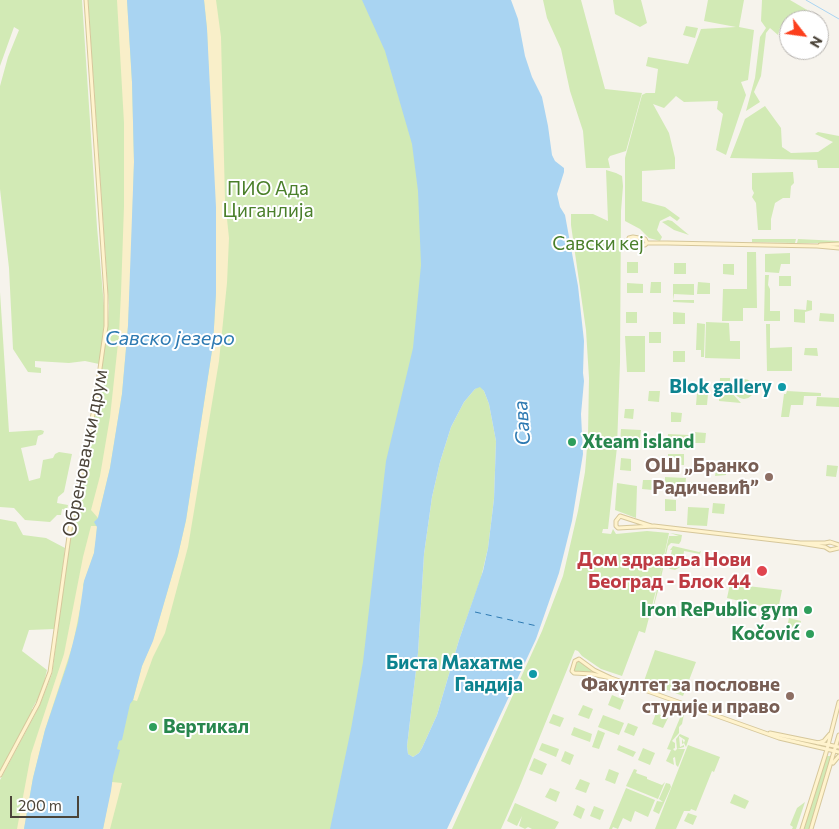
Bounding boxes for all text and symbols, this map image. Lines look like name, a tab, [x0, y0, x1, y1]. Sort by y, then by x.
north arrow	[779, 10, 829, 60]
text: N	[807, 33, 827, 51]
park label: ПИО Ада Циганлија	[222, 178, 314, 222]
park label: Савски кеј	[552, 233, 644, 255]
water label: Савско језеро	[105, 326, 235, 350]
street label: Обреновачки друм	[58, 367, 112, 539]
place label: Blok gallery	[669, 376, 772, 398]
marker: Blok gallery	[776, 381, 788, 393]
water label: Сава	[508, 400, 536, 446]
place label: Xteam island	[582, 431, 694, 453]
marker: Xteam island	[566, 436, 578, 448]
place label: ОШ „Бранко Радичевић”	[645, 455, 759, 499]
marker: ОШ „Бранко Радичевић”	[763, 471, 775, 483]
place label: Дом здравља Нови Београд - Блок 44	[577, 549, 751, 593]
marker: Дом здравља Нови Београд - Блок 44	[755, 564, 769, 578]
place label: Iron RePublic gym	[641, 599, 798, 621]
marker: Iron RePublic gym	[802, 604, 814, 616]
place label: Kočović	[731, 623, 800, 645]
marker: Kočović	[804, 628, 816, 640]
place label: Биста Махатме Гандија	[386, 652, 523, 696]
marker: Биста Махатме Гандија	[527, 668, 539, 680]
place label: Факултет за пословне студије и право	[581, 674, 780, 718]
marker: Факултет за пословне студије и право	[784, 690, 796, 702]
place label: Вертикал	[163, 716, 249, 738]
marker: Вертикал	[147, 721, 159, 733]
scale bar	[12, 786, 81, 818]
text: 200 m	[18, 796, 62, 814]

